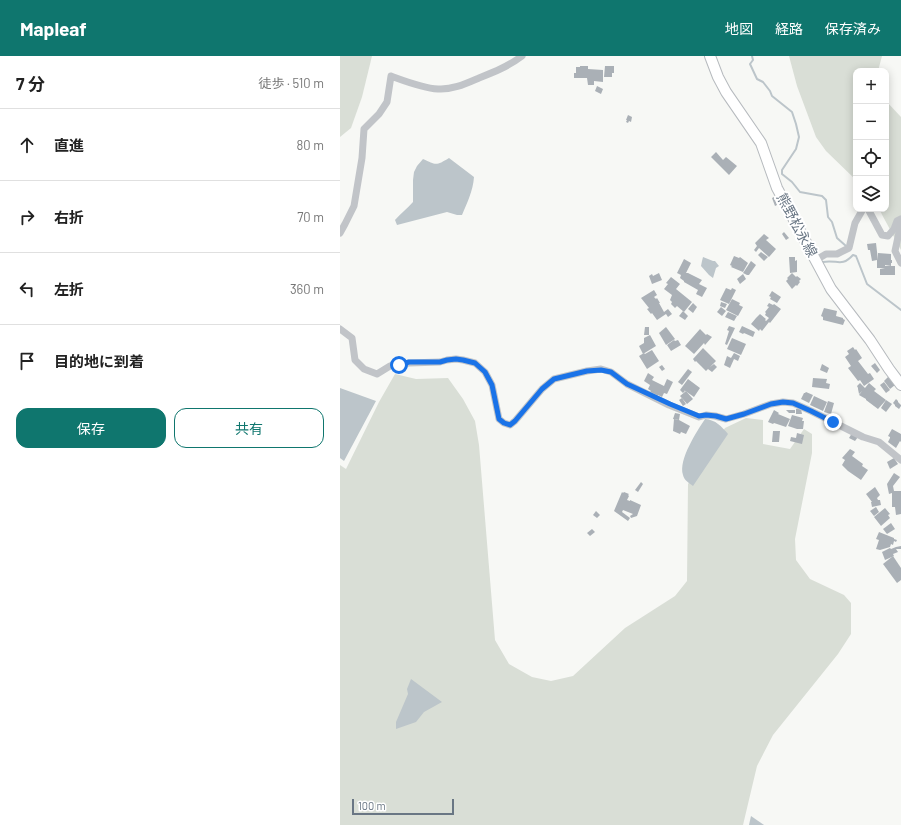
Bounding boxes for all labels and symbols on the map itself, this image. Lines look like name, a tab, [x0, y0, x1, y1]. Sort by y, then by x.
street label: 熊野松永線	[774, 190, 821, 260]
route start	[390, 356, 408, 374]
route end	[824, 413, 842, 431]
scale bar	[352, 797, 454, 816]

